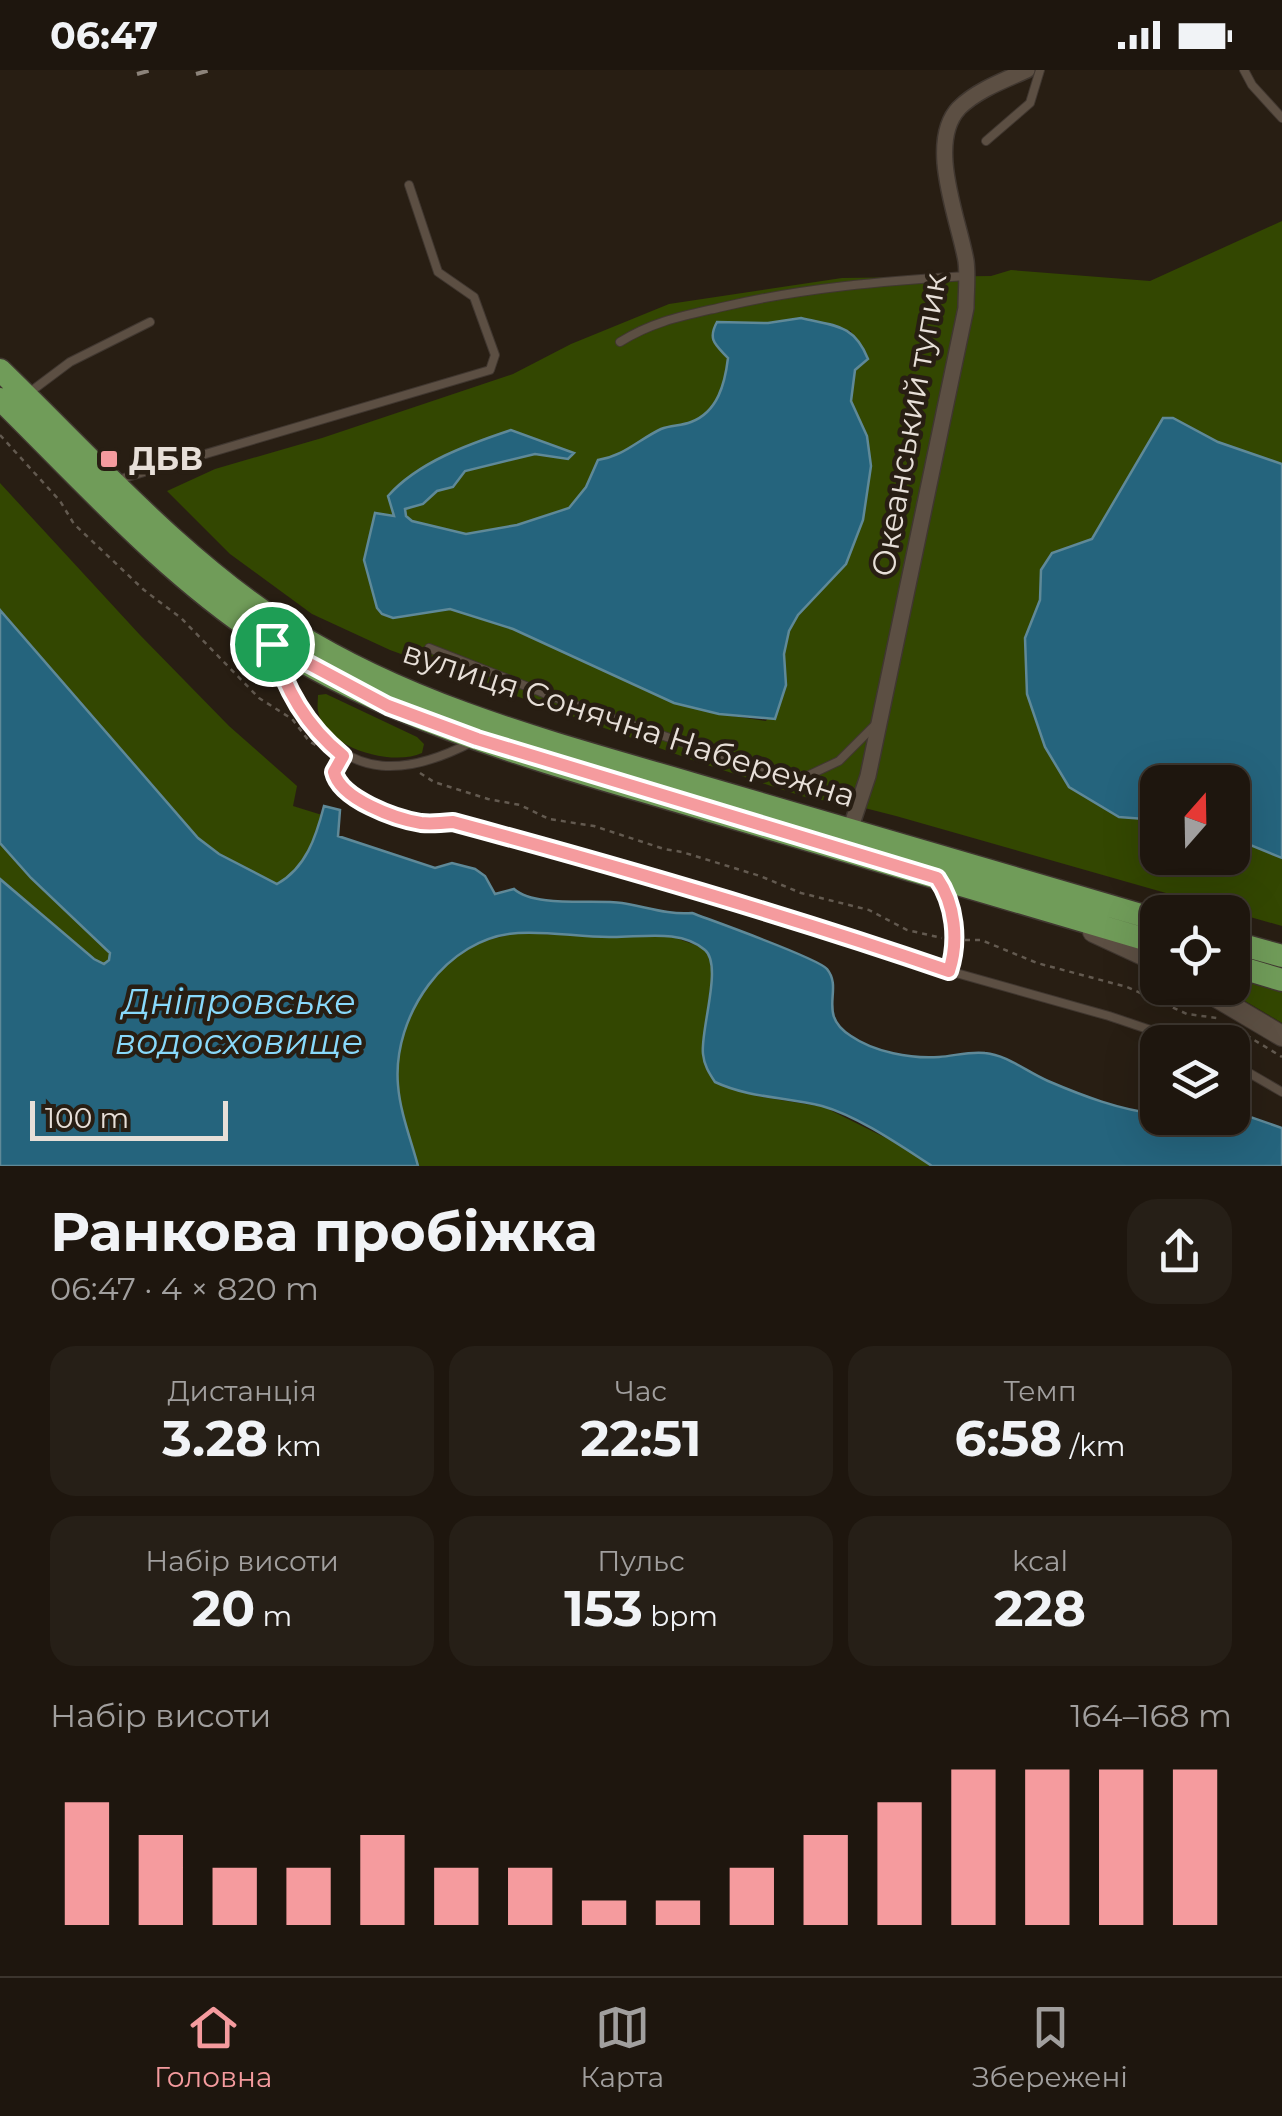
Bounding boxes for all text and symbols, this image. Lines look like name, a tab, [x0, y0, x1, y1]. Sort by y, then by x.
text: 06:47	[50, 12, 158, 59]
street label: Океанський тупик	[863, 270, 954, 579]
place label: ДБВ	[129, 439, 203, 478]
marker: ДБВ	[98, 448, 120, 470]
pin	[230, 602, 315, 687]
icon: arrive	[245, 617, 300, 672]
street label: вулиця Сонячна Набережна	[398, 632, 860, 815]
north arrow	[1140, 765, 1250, 875]
map controls	[1140, 765, 1250, 1135]
button: locate	[1140, 895, 1250, 1005]
water label: Дніпровське водосховище	[115, 980, 363, 1063]
button: layers	[1140, 1025, 1250, 1135]
scale bar	[30, 1096, 228, 1140]
text: 100 m	[45, 1101, 129, 1135]
text: Ранкова пробіжка	[50, 1198, 598, 1265]
button: share	[1127, 1199, 1232, 1304]
text: 06:47 · 4 × 820 m	[50, 1269, 319, 1308]
text: Дистанція	[167, 1374, 317, 1408]
text: Час	[615, 1374, 667, 1408]
text: Темп	[1003, 1374, 1077, 1408]
text: 3.28	[162, 1408, 268, 1469]
text: 22:51	[580, 1408, 702, 1469]
text: 6:58	[955, 1408, 1062, 1469]
text: km	[268, 1429, 322, 1463]
text: /km	[1062, 1429, 1125, 1463]
text: Набір висоти	[145, 1544, 339, 1578]
text: Пульс	[597, 1544, 685, 1578]
text: kcal	[1012, 1544, 1068, 1578]
text: 20	[192, 1578, 255, 1639]
text: 153	[564, 1578, 643, 1639]
text: 228	[994, 1578, 1086, 1639]
text: m	[255, 1599, 292, 1633]
text: bpm	[643, 1599, 718, 1633]
text: Набір висоти	[50, 1696, 271, 1735]
text: 164–168 m	[1070, 1696, 1232, 1735]
tab: Головна	[154, 2000, 272, 2094]
tab: Карта	[580, 2000, 664, 2094]
tab: Збережені	[972, 2000, 1128, 2094]

